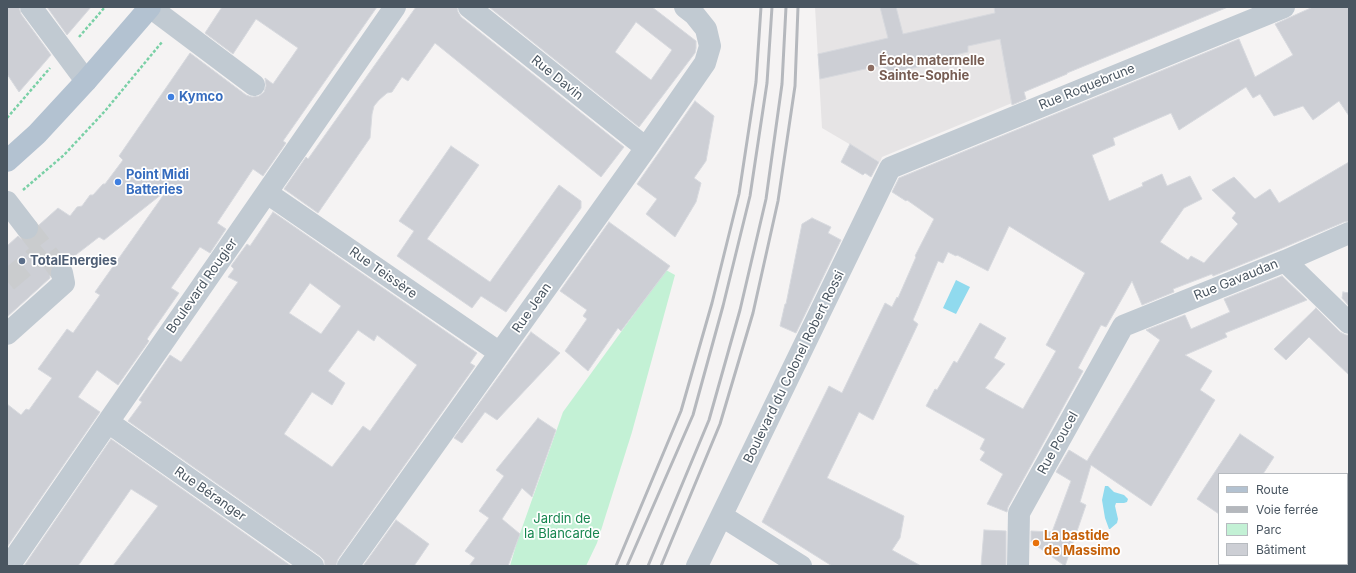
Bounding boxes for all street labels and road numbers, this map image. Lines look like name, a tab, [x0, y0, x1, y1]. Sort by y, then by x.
street label: Rue Davin	[528, 52, 586, 104]
street label: Rue Roquebrune	[1037, 61, 1137, 113]
street label: Boulevard Rougier	[163, 235, 241, 337]
street label: Rue Teissère	[346, 244, 420, 302]
street label: Rue Gavaudan	[1192, 256, 1280, 304]
street label: Boulevard du Colonel Robert Rossi	[740, 268, 848, 466]
street label: Rue Jean	[509, 280, 555, 336]
street label: Rue Poucel	[1034, 409, 1082, 477]
street label: Rue Béranger	[171, 464, 249, 524]

